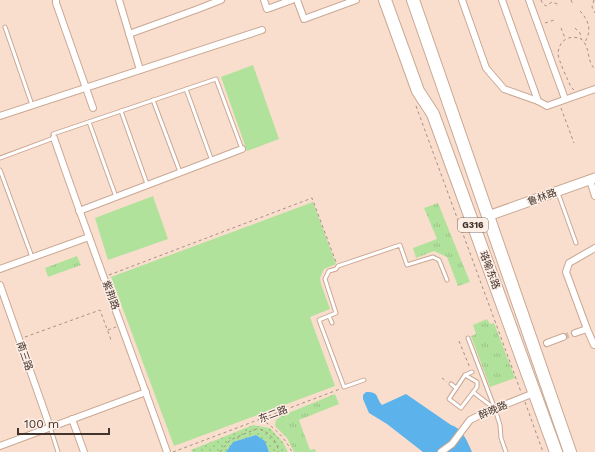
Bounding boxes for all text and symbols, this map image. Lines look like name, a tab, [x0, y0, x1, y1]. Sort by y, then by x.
street label: 鲁林路	[526, 187, 558, 207]
road number: G316	[458, 218, 488, 232]
street label: 珞喻东路	[478, 249, 502, 291]
street label: 紫荆路	[101, 279, 121, 311]
street label: 南三路	[15, 340, 35, 372]
street label: 醉晚路	[477, 399, 509, 421]
street label: 东二路	[257, 403, 289, 425]
scale bar	[18, 410, 109, 436]
text: 100 m	[24, 417, 59, 431]

